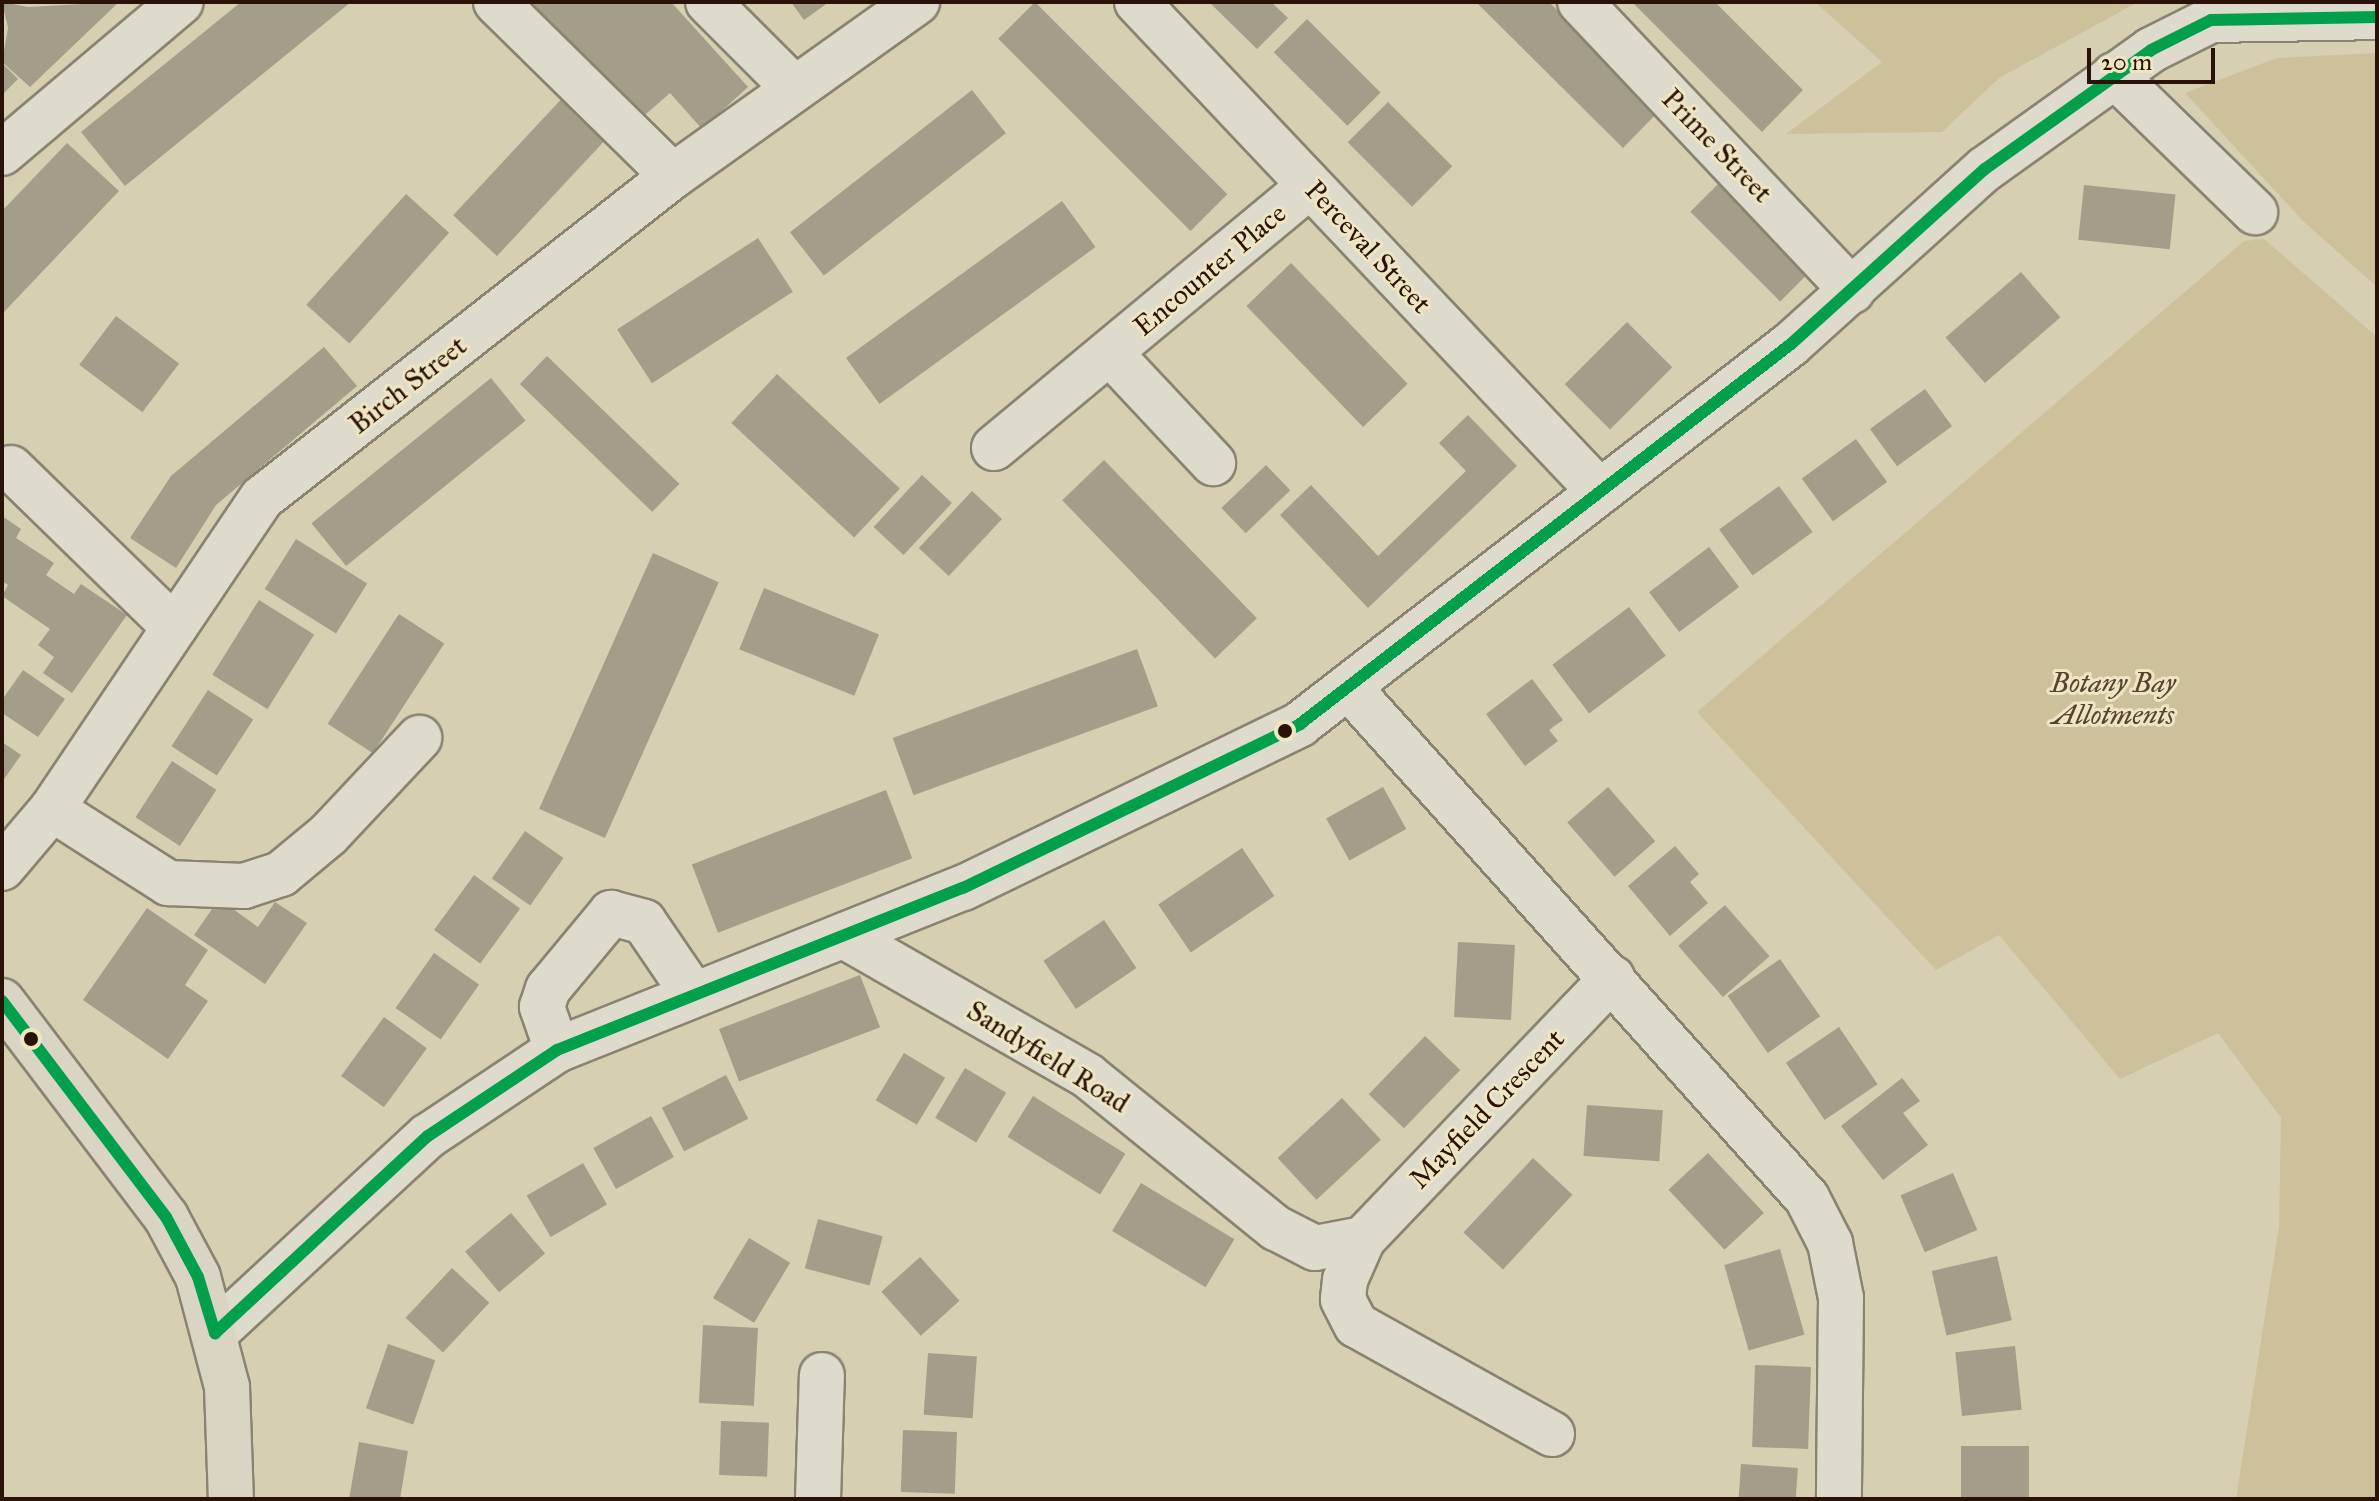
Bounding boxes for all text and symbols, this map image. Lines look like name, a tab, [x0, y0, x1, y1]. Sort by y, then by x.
scale bar	[2091, 32, 2219, 82]
text: 20 m	[2101, 47, 2152, 77]
street label: Prime Street	[1655, 82, 1779, 210]
street label: Perceval Street	[1298, 174, 1438, 320]
street label: Encounter Place	[1127, 197, 1293, 343]
street label: Birch Street	[343, 329, 473, 441]
park label: Botany Bay Allotments	[2050, 666, 2176, 732]
unlabelled marker	[1277, 723, 1293, 739]
street label: Sandyfield Road	[961, 994, 1135, 1120]
street label: Mayfield Crescent	[1402, 1022, 1572, 1196]
unlabelled marker	[23, 1031, 39, 1047]

